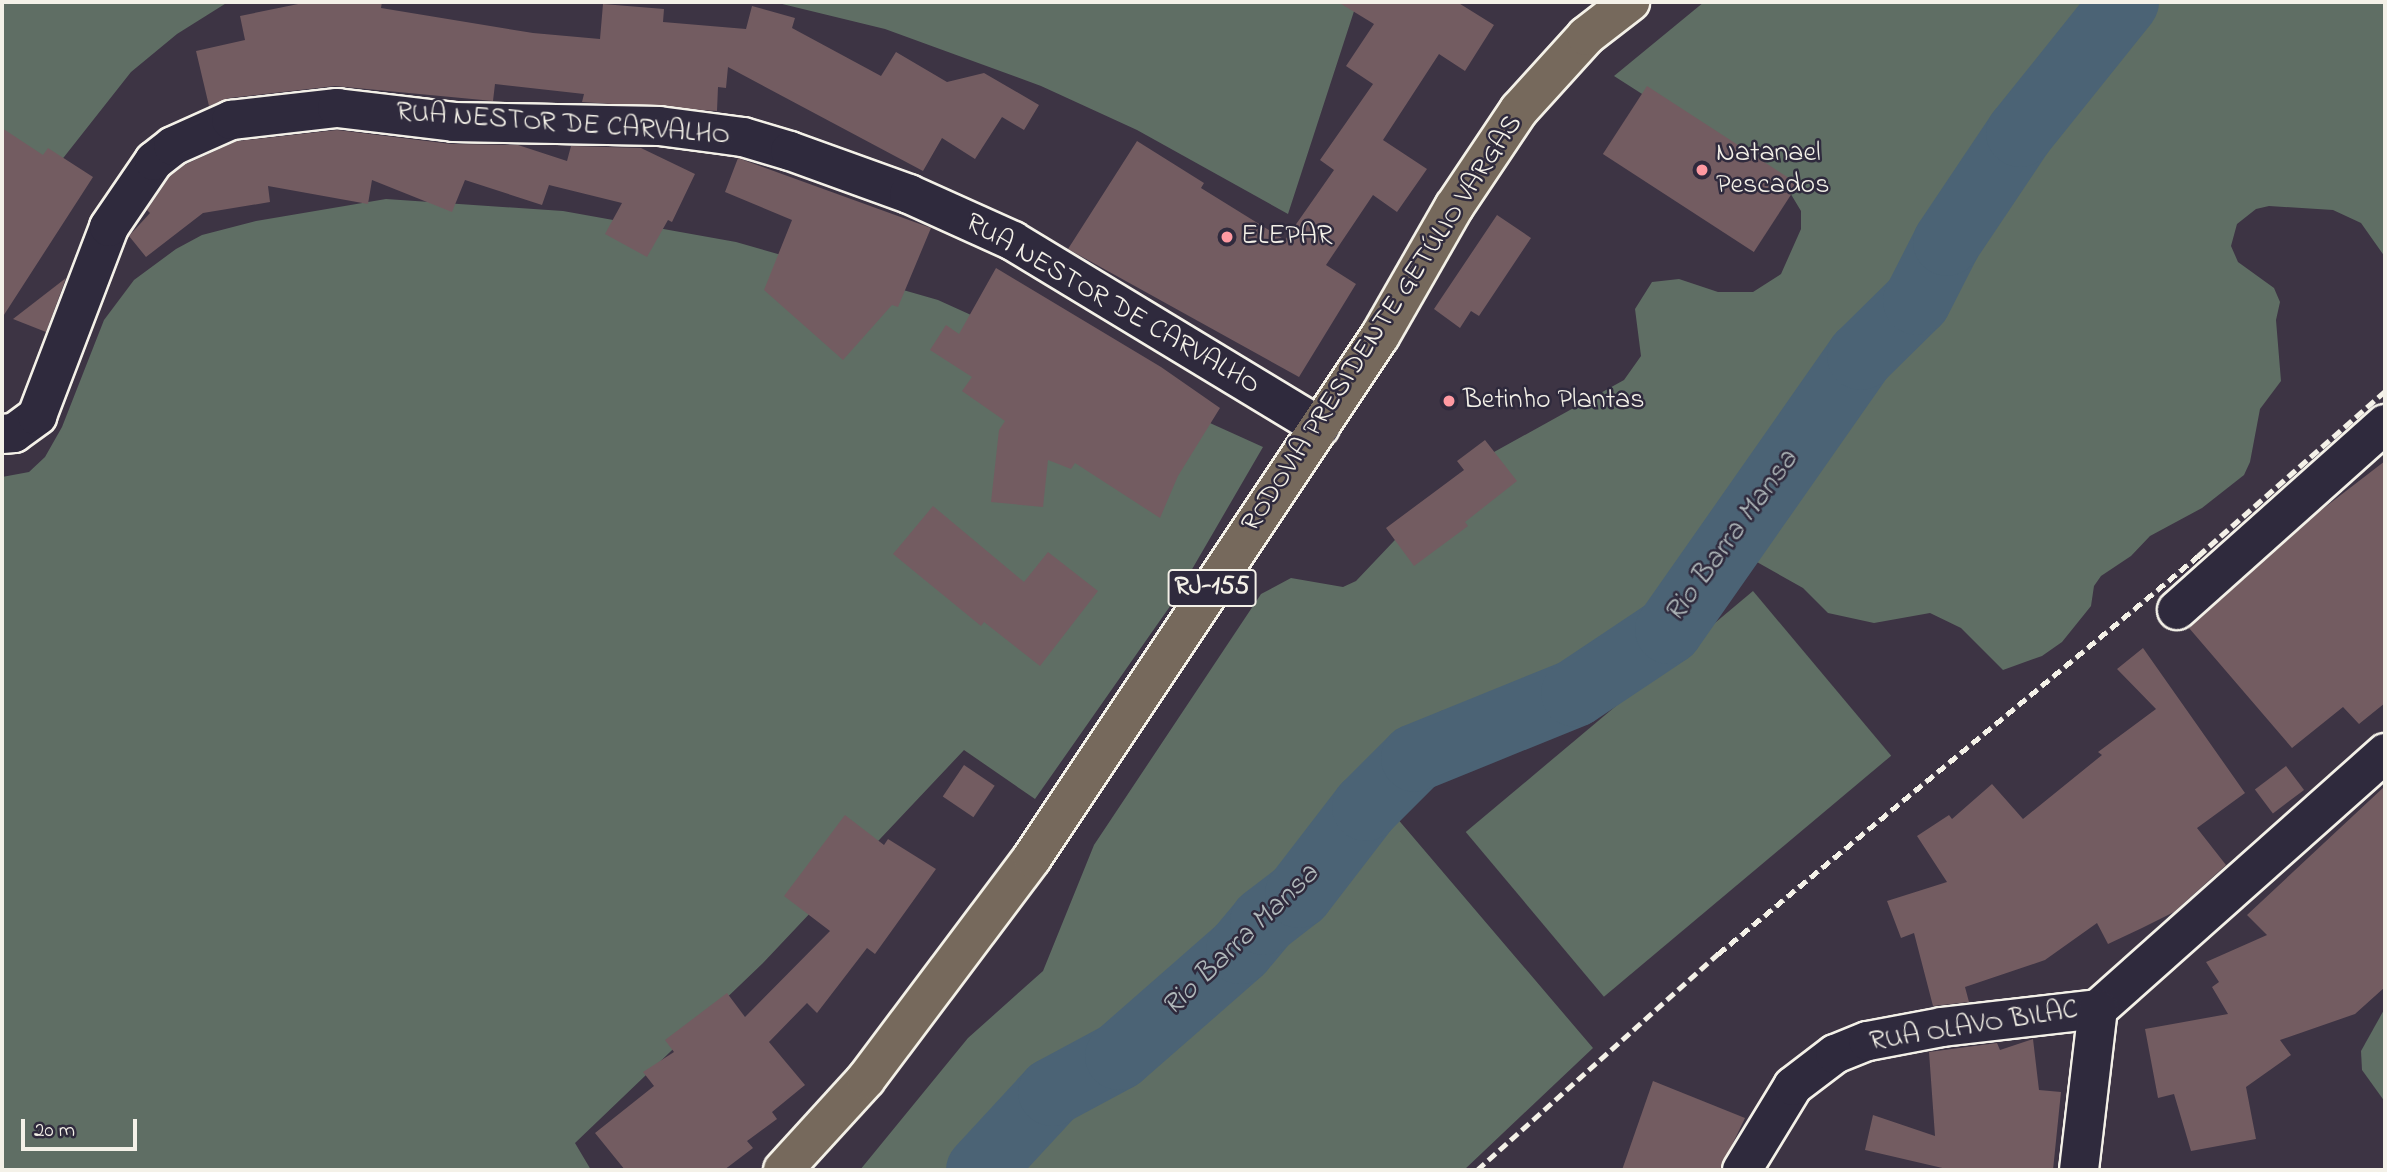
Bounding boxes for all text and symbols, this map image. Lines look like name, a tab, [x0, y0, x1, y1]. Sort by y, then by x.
street label: RUA NESTOR DE CARVALHO	[395, 97, 731, 153]
street label: RODOVIA PRESIDENTE GETÚLIO VARGAS	[1235, 109, 1531, 539]
place label: Natanael Pescados	[1716, 137, 1829, 203]
marker: Natanael Pescados	[1694, 162, 1710, 178]
street label: RUA NESTOR DE CARVALHO	[959, 207, 1265, 403]
place label: ELEPAR	[1241, 220, 1333, 254]
marker: ELEPAR	[1219, 229, 1235, 245]
place label: Betinho Plantas	[1463, 384, 1644, 418]
marker: Betinho Plantas	[1441, 393, 1457, 409]
water label: Rio Barra Mansa	[1657, 444, 1807, 630]
road number: RJ-155	[1166, 566, 1258, 610]
water label: Rio Barra Mansa	[1155, 857, 1327, 1025]
street label: RUA OLAVO BILAC	[1867, 994, 2081, 1060]
scale bar	[24, 1106, 140, 1150]
text: 20 m	[34, 1116, 75, 1146]

